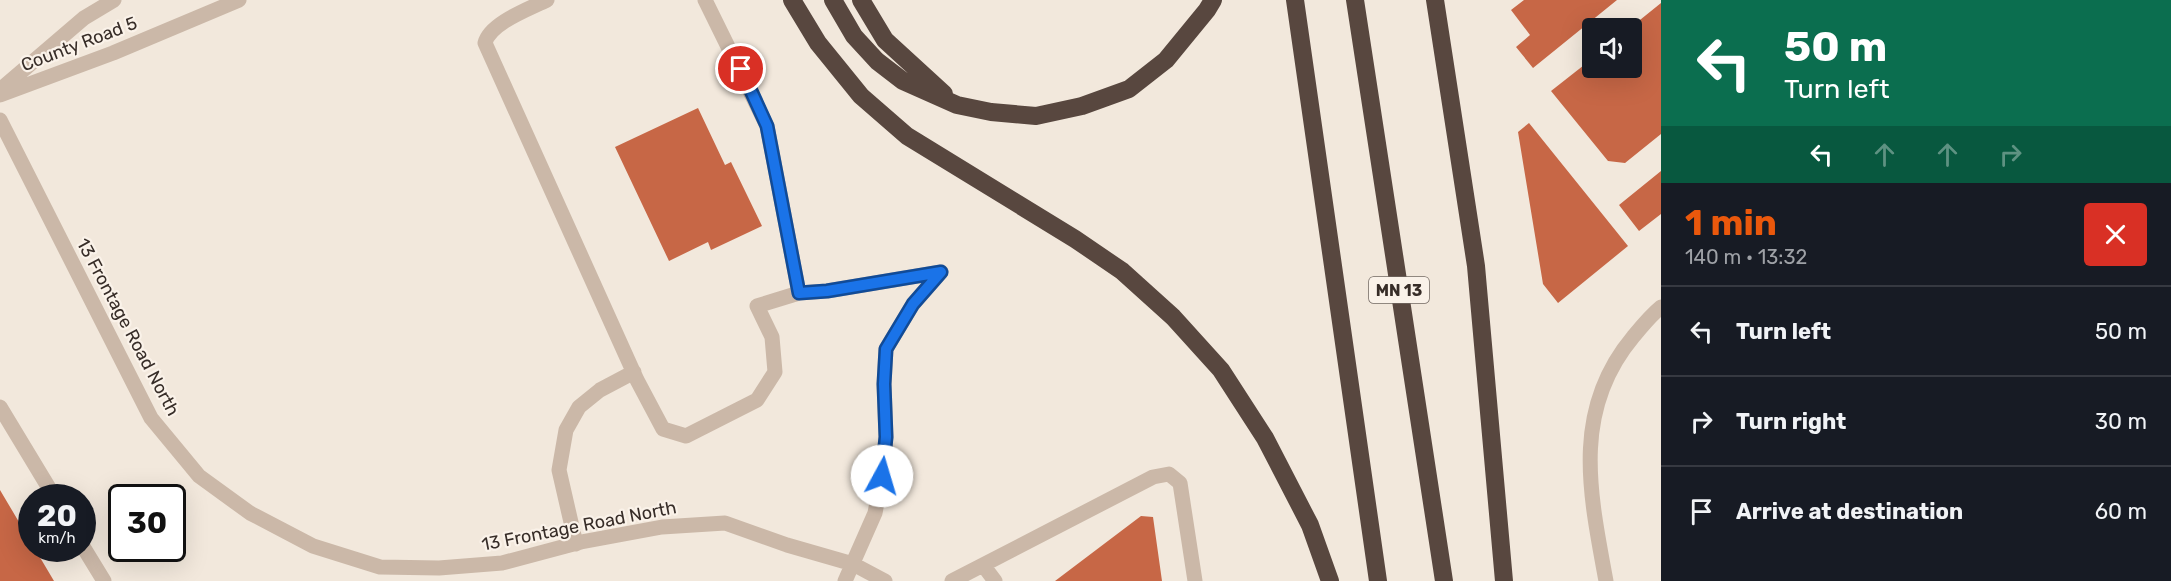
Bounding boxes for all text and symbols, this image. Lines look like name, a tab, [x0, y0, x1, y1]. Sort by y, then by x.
street label: County Road 5	[18, 12, 140, 76]
map controls	[1582, 18, 1642, 78]
button: sound	[1582, 18, 1642, 78]
text: 50 m	[1784, 22, 1887, 72]
icon: left	[1685, 24, 1763, 102]
pin	[715, 43, 766, 94]
icon: arrive	[724, 52, 757, 85]
text: Turn left	[1784, 73, 1889, 105]
icon: left	[1805, 138, 1838, 171]
icon: ahead	[1868, 138, 1901, 171]
icon: ahead	[1931, 138, 1964, 171]
icon: right	[1994, 138, 2027, 171]
text: 1 min	[1685, 201, 1777, 244]
button: close	[2084, 203, 2147, 266]
street label: 13 Frontage Road North	[72, 234, 184, 420]
text: 140 m · 13:32	[1685, 245, 1807, 269]
road number: MN 13	[1369, 277, 1429, 303]
icon: left	[1685, 315, 1718, 348]
text: Turn left	[1736, 318, 1831, 345]
text: 50 m	[2095, 318, 2147, 345]
icon: right	[1685, 405, 1718, 438]
text: Turn right	[1736, 408, 1846, 435]
text: 30 m	[2095, 408, 2147, 435]
position arrow	[850, 444, 914, 508]
speed limit sign: 30	[108, 484, 186, 562]
icon: arrive	[1685, 495, 1718, 528]
street label: 13 Frontage Road North	[480, 496, 678, 556]
text: 20	[37, 498, 77, 534]
text: Arrive at destination	[1736, 498, 1963, 525]
text: 60 m	[2095, 498, 2147, 525]
text: km/h	[38, 529, 76, 547]

